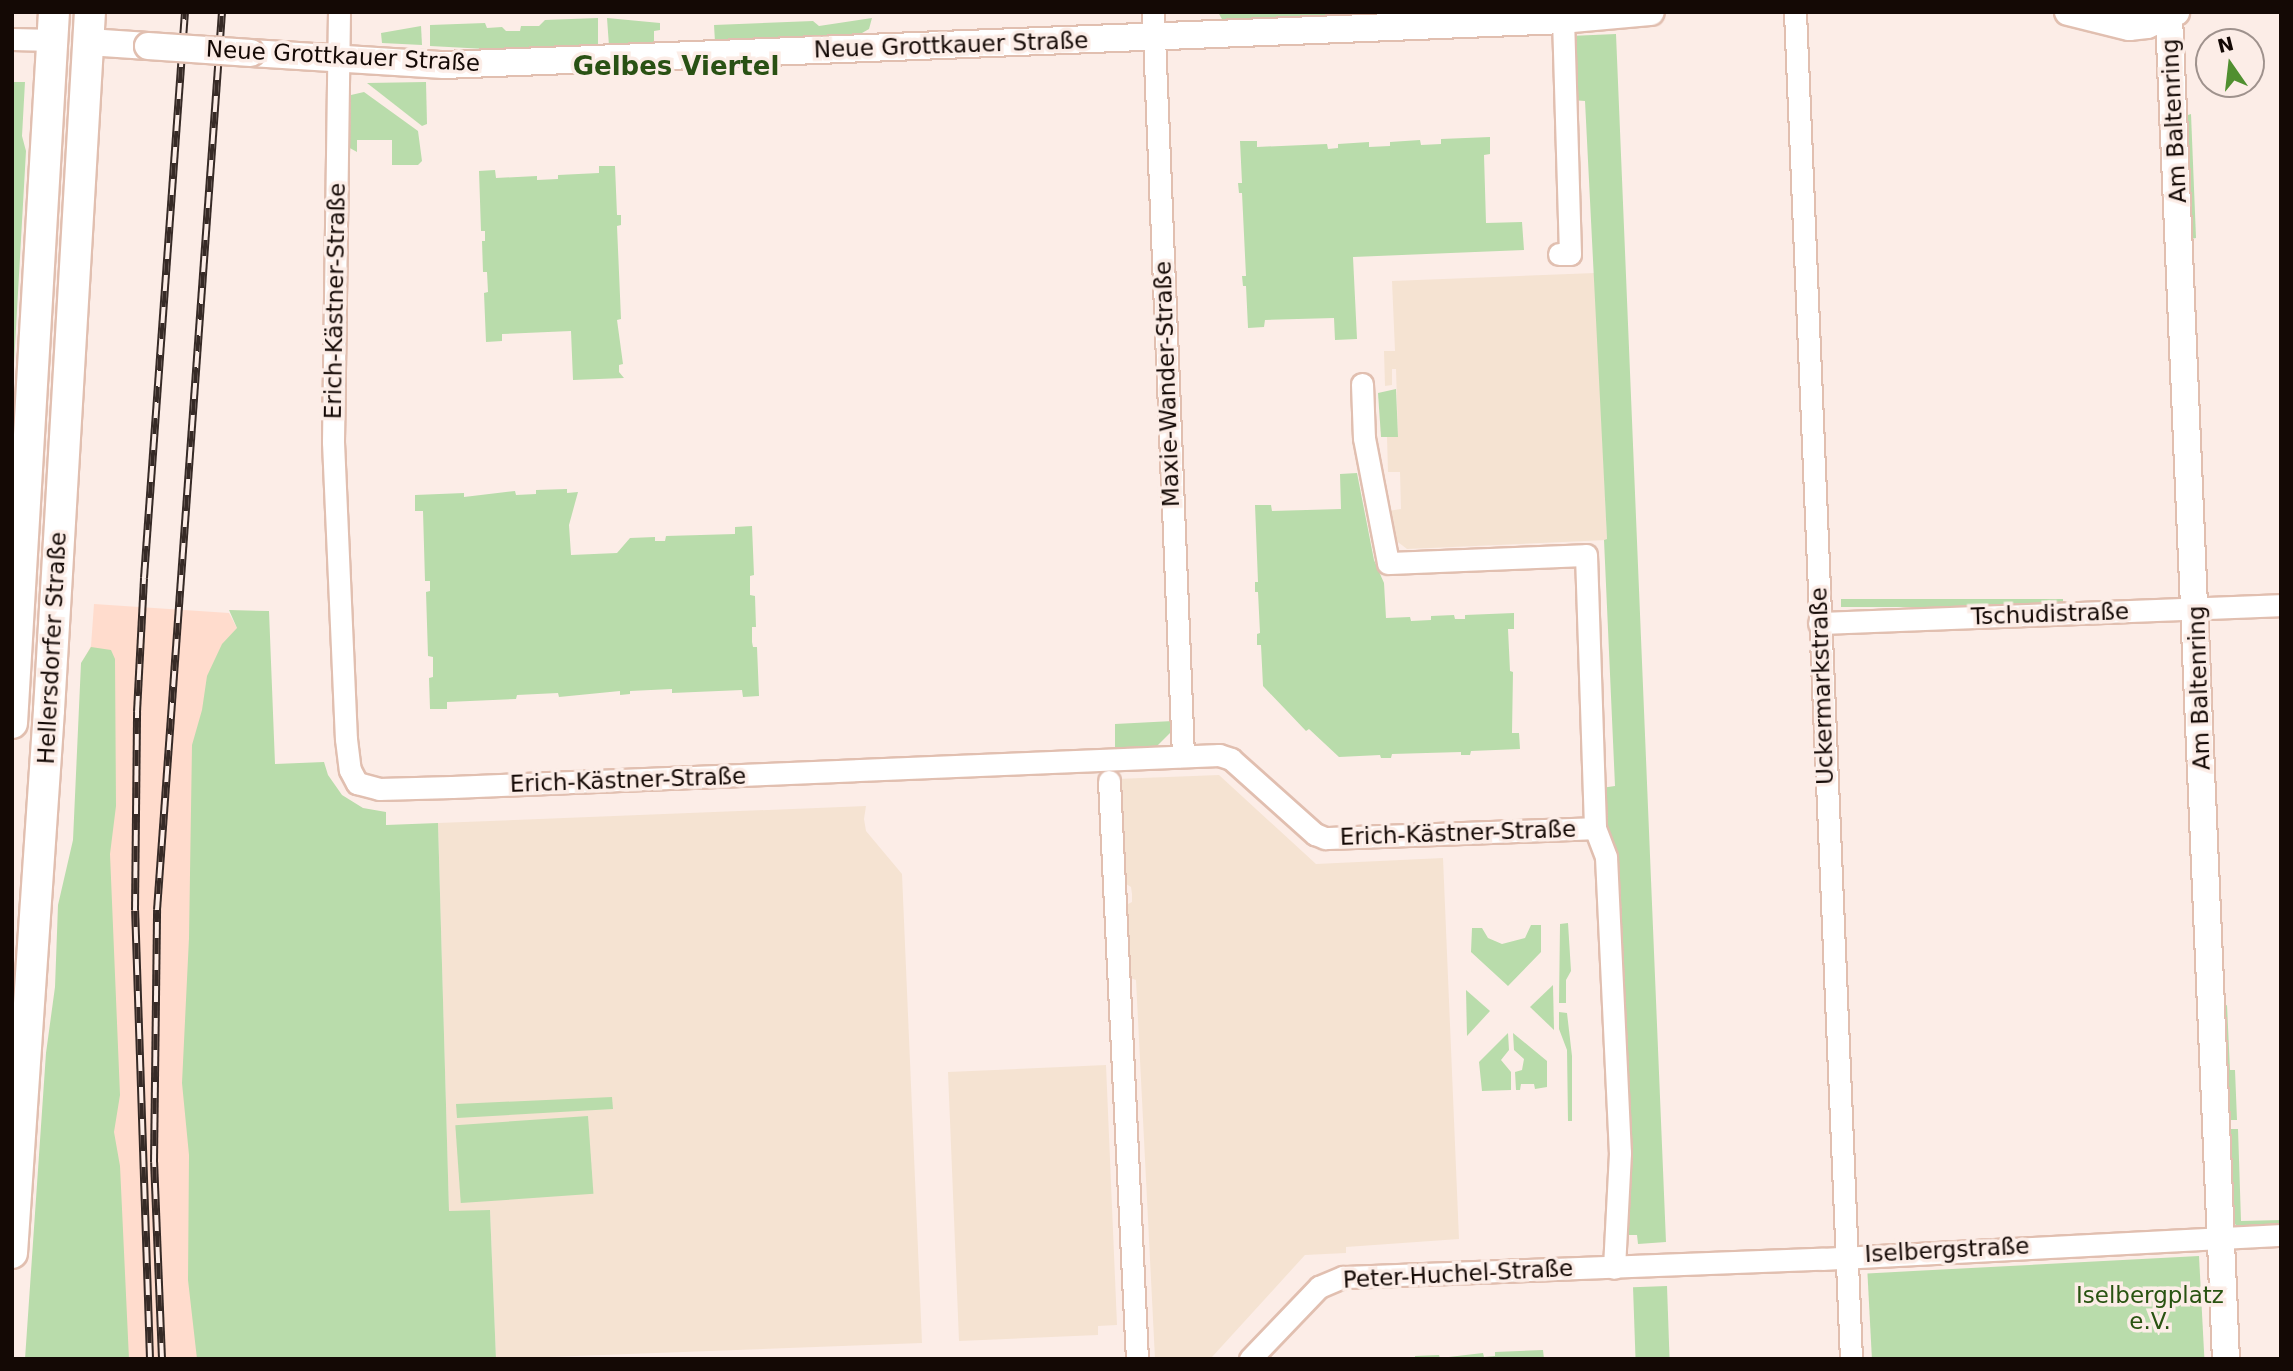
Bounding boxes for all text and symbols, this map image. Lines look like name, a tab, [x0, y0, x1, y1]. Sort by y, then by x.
street label: Neue Grottkauer Straße	[813, 26, 1089, 64]
north arrow	[2195, 28, 2265, 98]
text: N	[2215, 32, 2236, 57]
street label: Neue Grottkauer Straße	[205, 35, 481, 77]
street label: Am Baltenring	[2156, 38, 2192, 204]
district label: Gelbes Viertel	[573, 51, 779, 83]
street label: Erich-Kästner-Straße	[319, 183, 351, 419]
street label: Maxie-Wander-Straße	[1149, 260, 1185, 508]
street label: Hellersdorfer Straße	[32, 531, 72, 765]
street label: Uckermarkstraße	[1805, 587, 1839, 785]
street label: Tschudistraße	[1970, 597, 2130, 631]
street label: Am Baltenring	[2182, 605, 2216, 771]
street label: Erich-Kästner-Straße	[509, 762, 747, 798]
street label: Erich-Kästner-Straße	[1339, 815, 1577, 851]
street label: Iselbergstraße	[1864, 1232, 2030, 1268]
street label: Peter-Huchel-Straße	[1342, 1254, 1574, 1294]
park label: Iselbergplatz e.V.	[2076, 1281, 2224, 1335]

